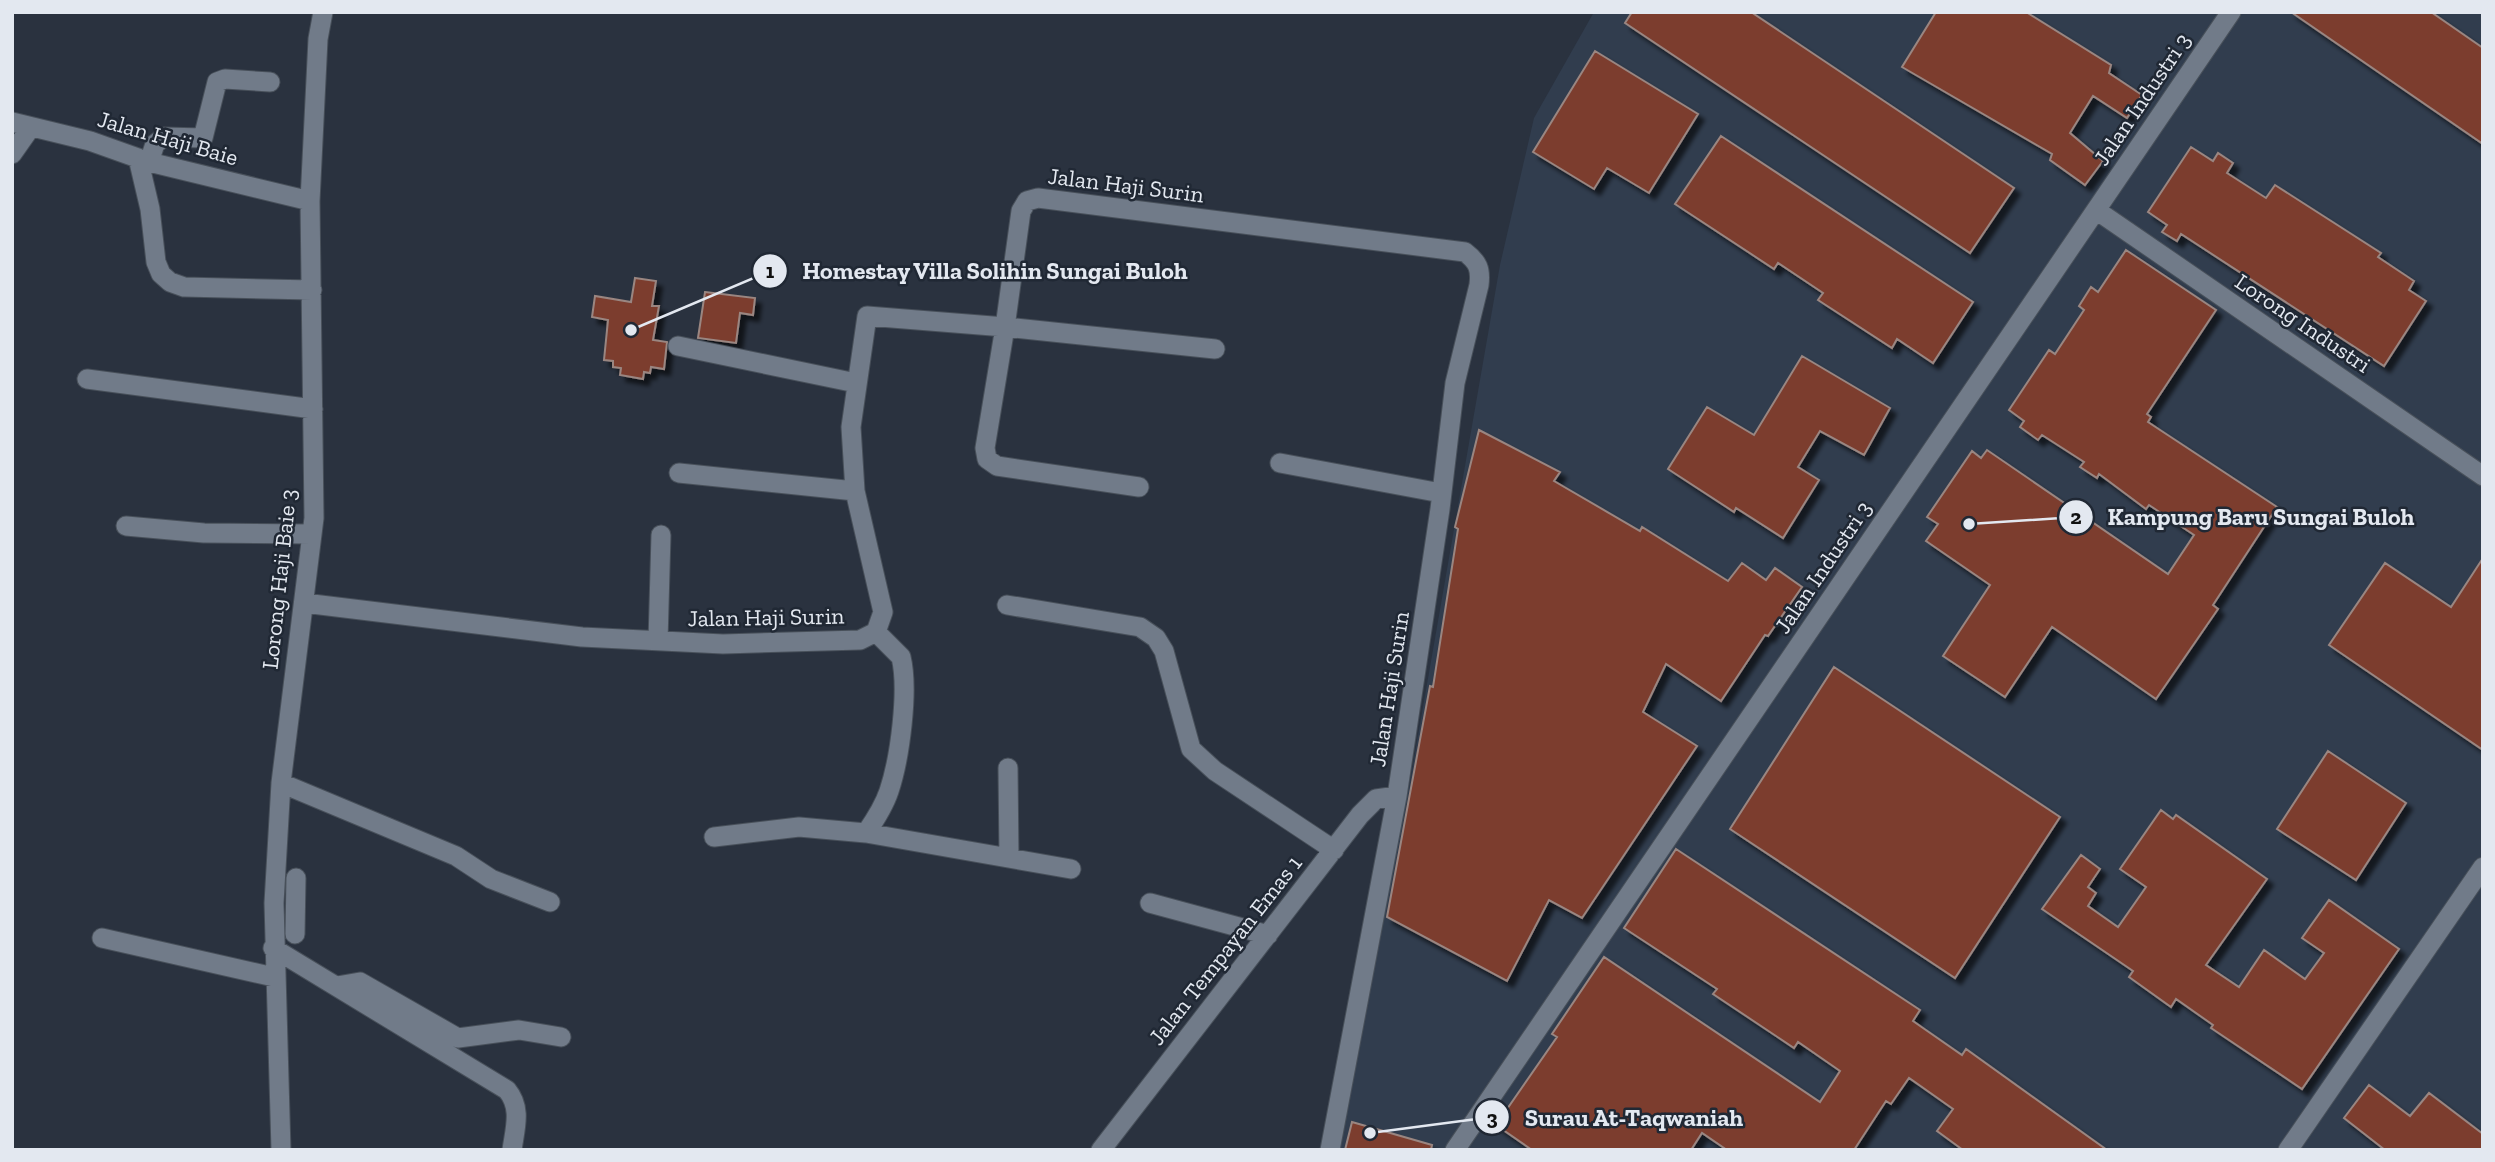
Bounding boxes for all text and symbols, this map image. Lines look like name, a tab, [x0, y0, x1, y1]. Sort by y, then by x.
street label: Jalan Industri 3	[2087, 27, 2197, 171]
street label: Jalan Haji Baie	[95, 105, 241, 171]
street label: Jalan Haji Surin	[1047, 162, 1205, 208]
callout: Homestay Villa Solihin Sungai Buloh	[752, 248, 1202, 293]
text: Homestay Villa Solihin Sungai Buloh	[802, 256, 1188, 285]
text: 1	[766, 258, 775, 283]
street label: Lorong Industri	[2230, 267, 2376, 379]
street label: Lorong Haji Baie 3	[256, 487, 302, 671]
callout: Kampung Baru Sungai Buloh	[2059, 494, 2429, 539]
street label: Jalan Industri 3	[1768, 495, 1878, 639]
text: Kampung Baru Sungai Buloh	[2107, 502, 2415, 531]
text: 2	[2070, 504, 2082, 529]
street label: Jalan Haji Surin	[687, 602, 845, 632]
street label: Jalan Haji Surin	[1363, 609, 1415, 769]
street label: Jalan Tempayan Emas 1	[1142, 850, 1308, 1050]
callout: Surau At-Taqwaniah	[1475, 1095, 1757, 1140]
text: Surau At-Taqwaniah	[1525, 1103, 1743, 1132]
text: 3	[1486, 1105, 1498, 1130]

